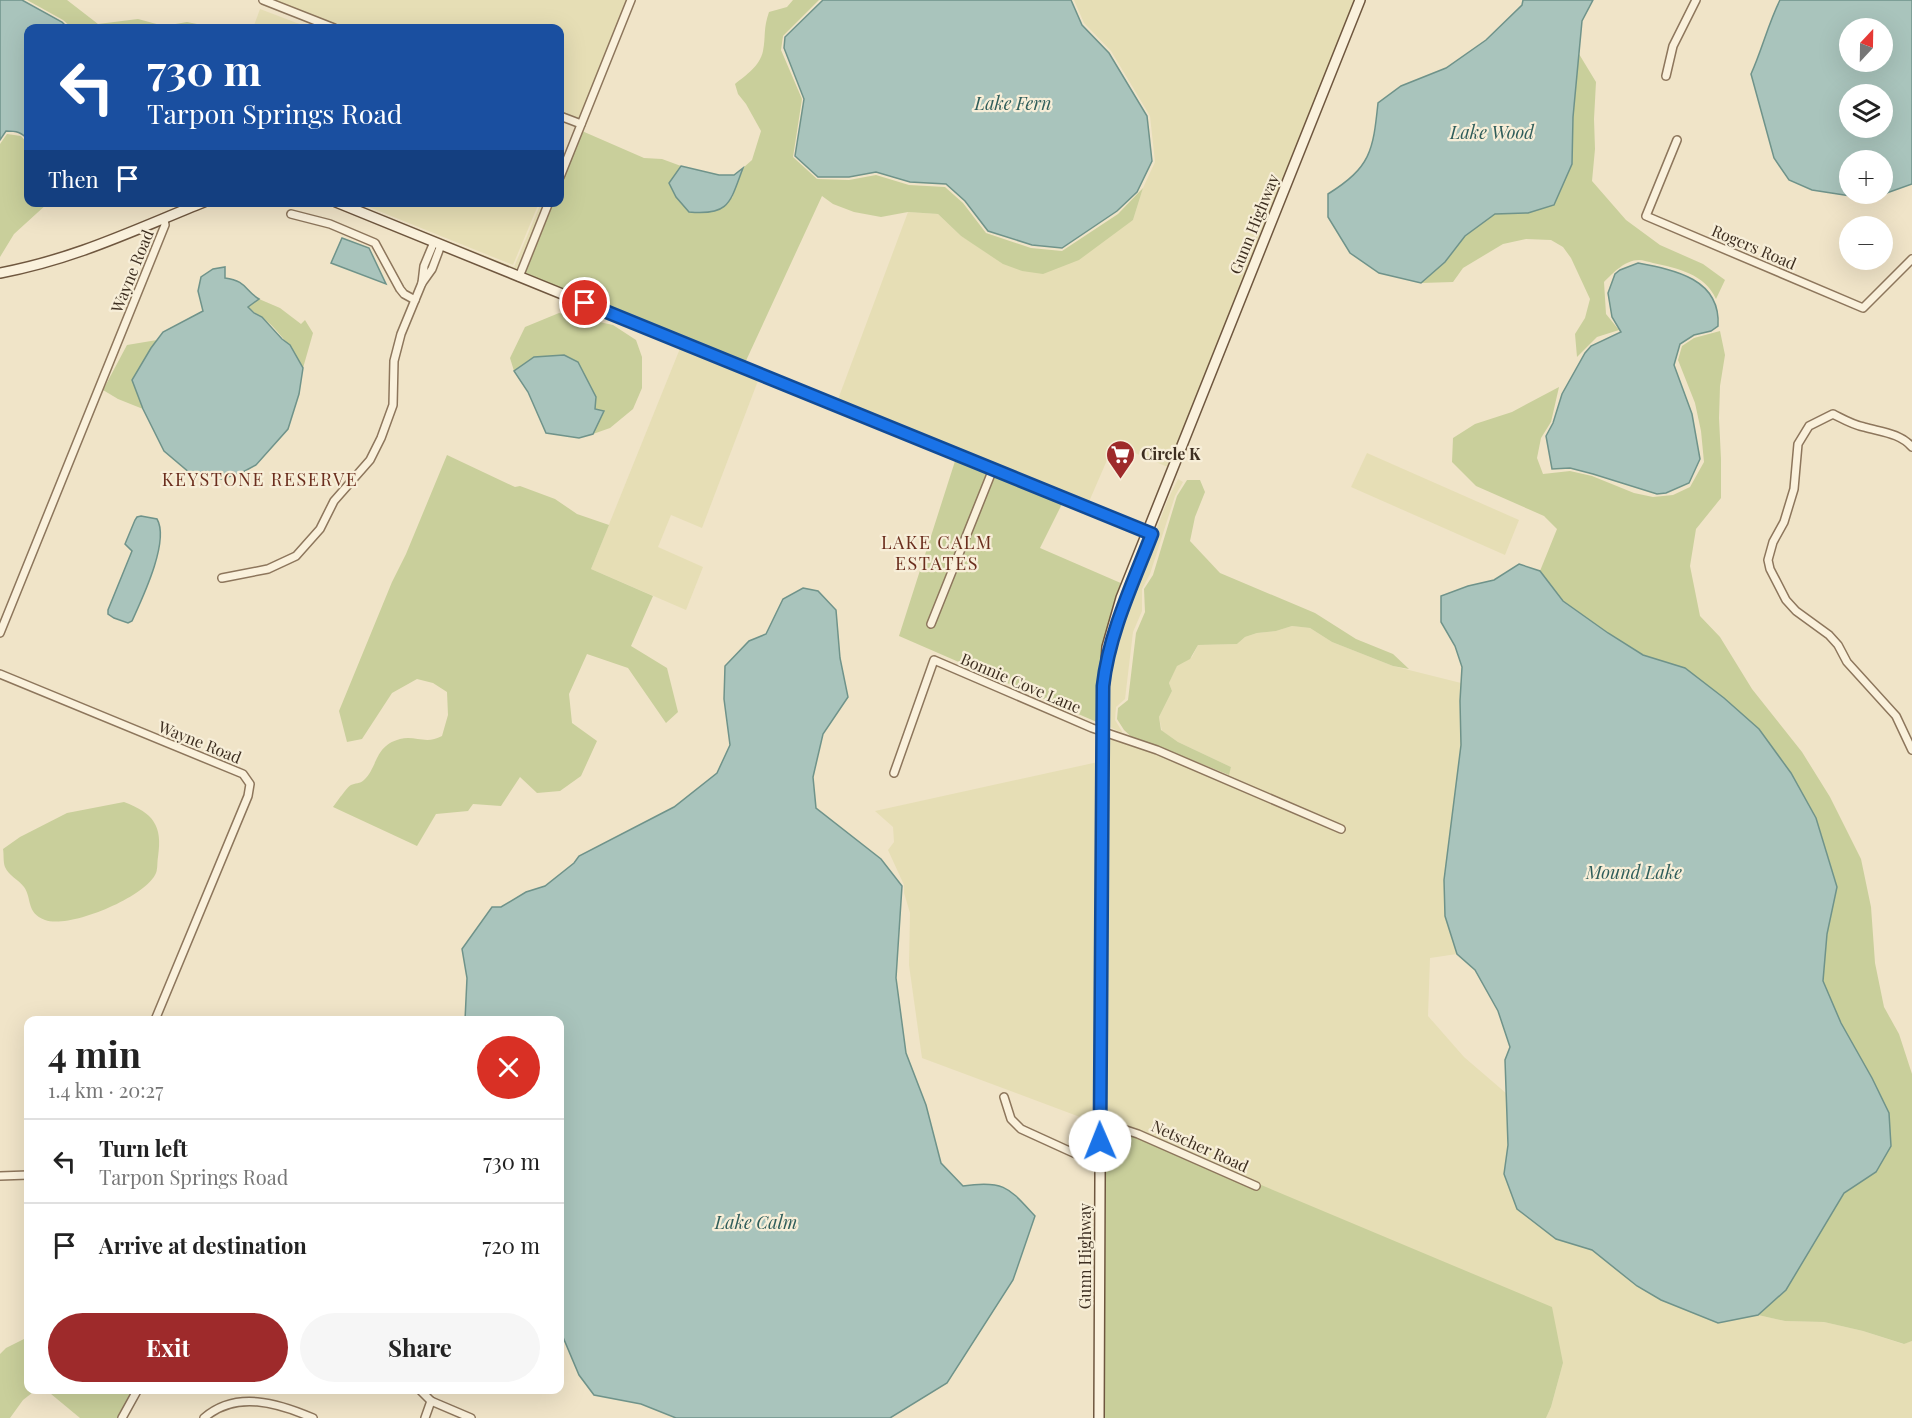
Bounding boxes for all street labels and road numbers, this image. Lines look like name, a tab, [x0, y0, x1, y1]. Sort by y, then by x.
street label: Gunn Highway	[1224, 171, 1283, 277]
street label: Rogers Road	[1709, 219, 1800, 274]
street label: Wayne Road	[105, 226, 158, 316]
street label: Bonnie Cove Lane	[958, 648, 1085, 717]
street label: Wayne Road	[155, 715, 245, 768]
street label: Netscher Road	[1148, 1115, 1252, 1176]
street label: Gunn Highway	[1074, 1203, 1095, 1309]

